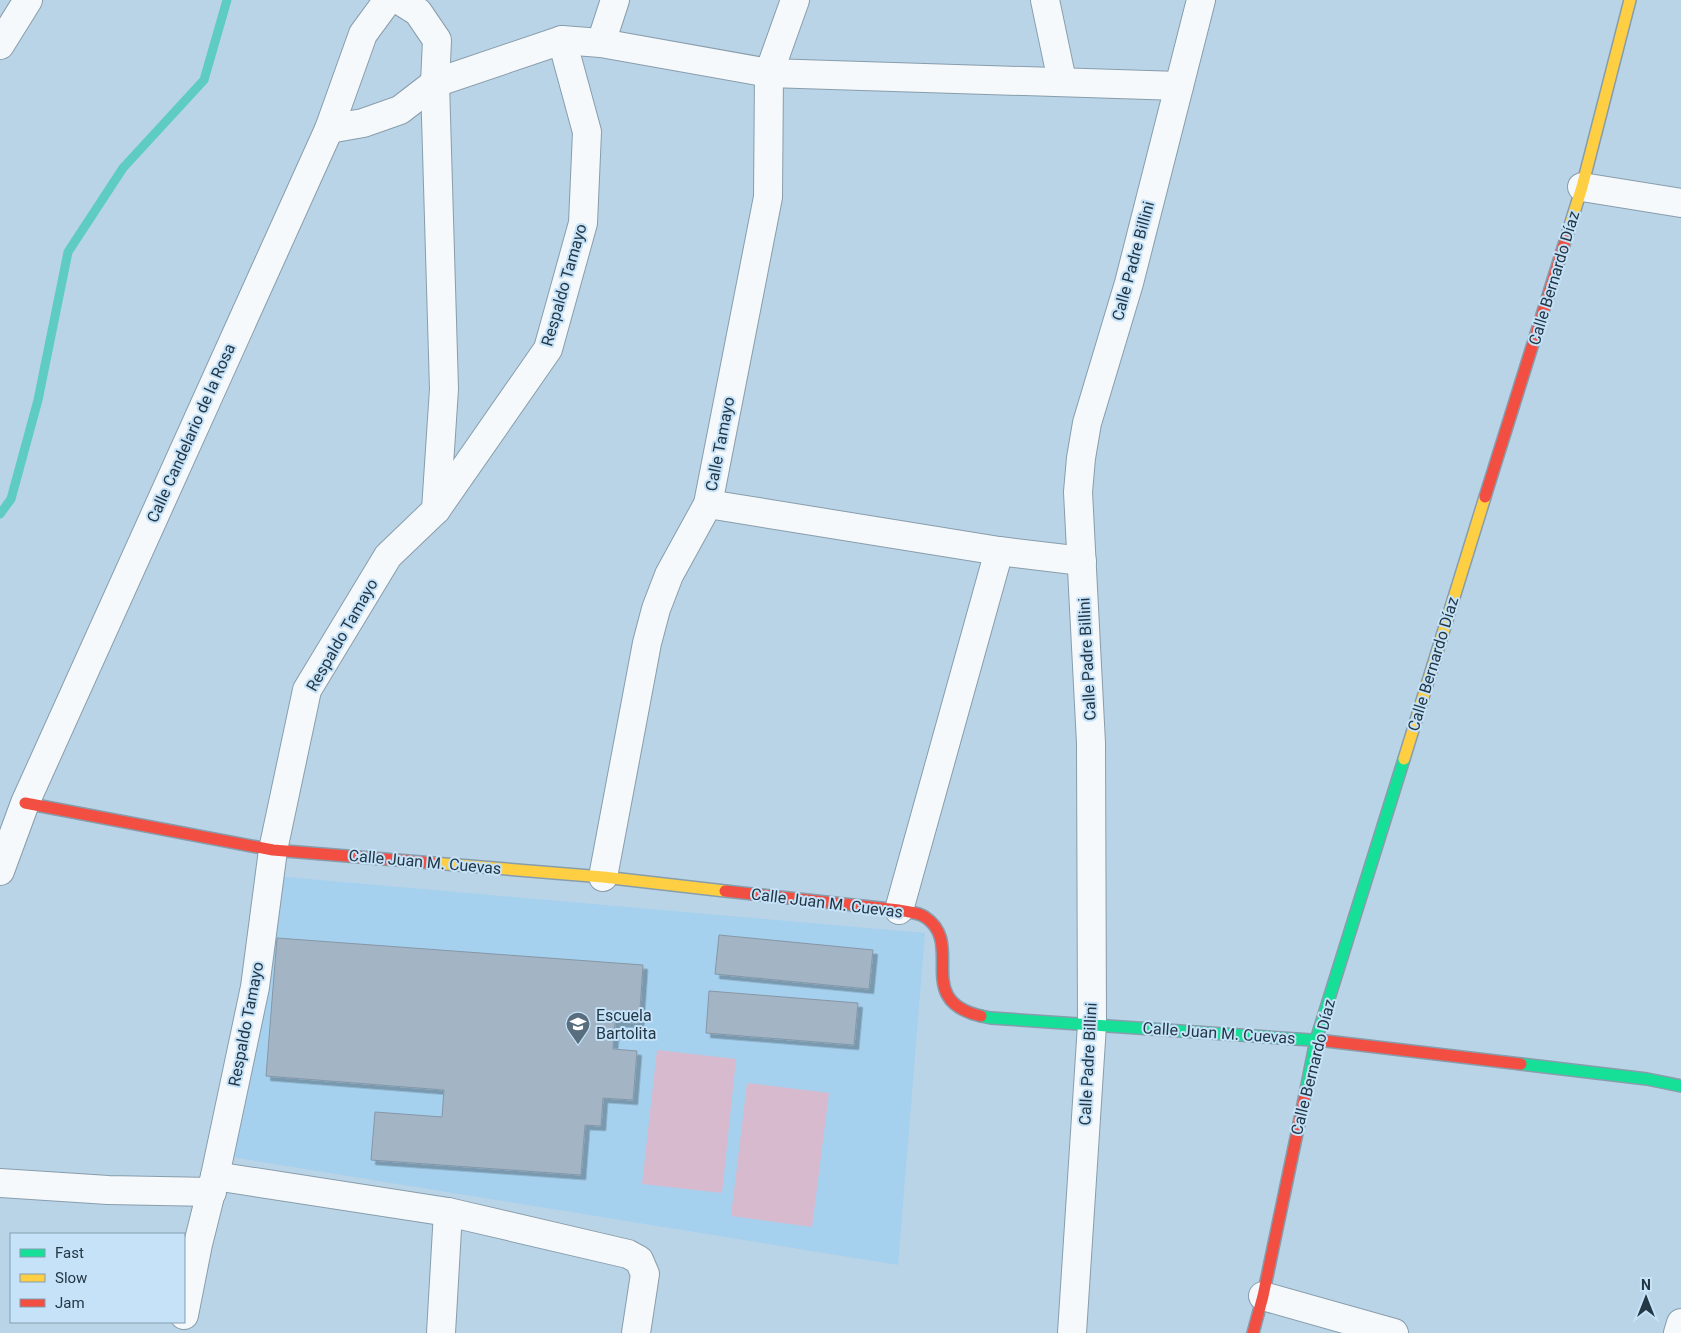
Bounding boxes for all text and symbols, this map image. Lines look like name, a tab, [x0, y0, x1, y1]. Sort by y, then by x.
street label: Calle Padre Billini	[1108, 199, 1158, 323]
street label: Calle Bernardo Díaz	[1525, 209, 1583, 347]
street label: Respaldo Tamayo	[537, 222, 591, 348]
street label: Calle Candelario de la Rosa	[143, 341, 239, 525]
street label: Calle Tamayo	[702, 395, 738, 493]
street label: Respaldo Tamayo	[302, 575, 382, 695]
street label: Calle Bernardo Díaz	[1404, 595, 1462, 733]
street label: Calle Padre Billini	[1074, 597, 1100, 721]
street label: Calle Juan M. Cuevas	[348, 846, 502, 878]
street label: Calle Juan M. Cuevas	[750, 884, 904, 922]
street label: Respaldo Tamayo	[225, 960, 267, 1088]
street label: Calle Bernardo Díaz	[1287, 997, 1339, 1137]
street label: Calle Padre Billini	[1075, 1002, 1101, 1126]
place label: Escuela Bartolita	[596, 1006, 656, 1043]
school or university icon: Escuela Bartolita	[565, 1011, 591, 1045]
street label: Calle Juan M. Cuevas	[1142, 1018, 1296, 1048]
legend	[10, 1233, 185, 1323]
text: Fast	[55, 1244, 84, 1262]
text: Slow	[55, 1269, 87, 1287]
north arrow	[1621, 1273, 1671, 1323]
text: N	[1641, 1277, 1651, 1293]
text: Jam	[55, 1294, 85, 1312]

